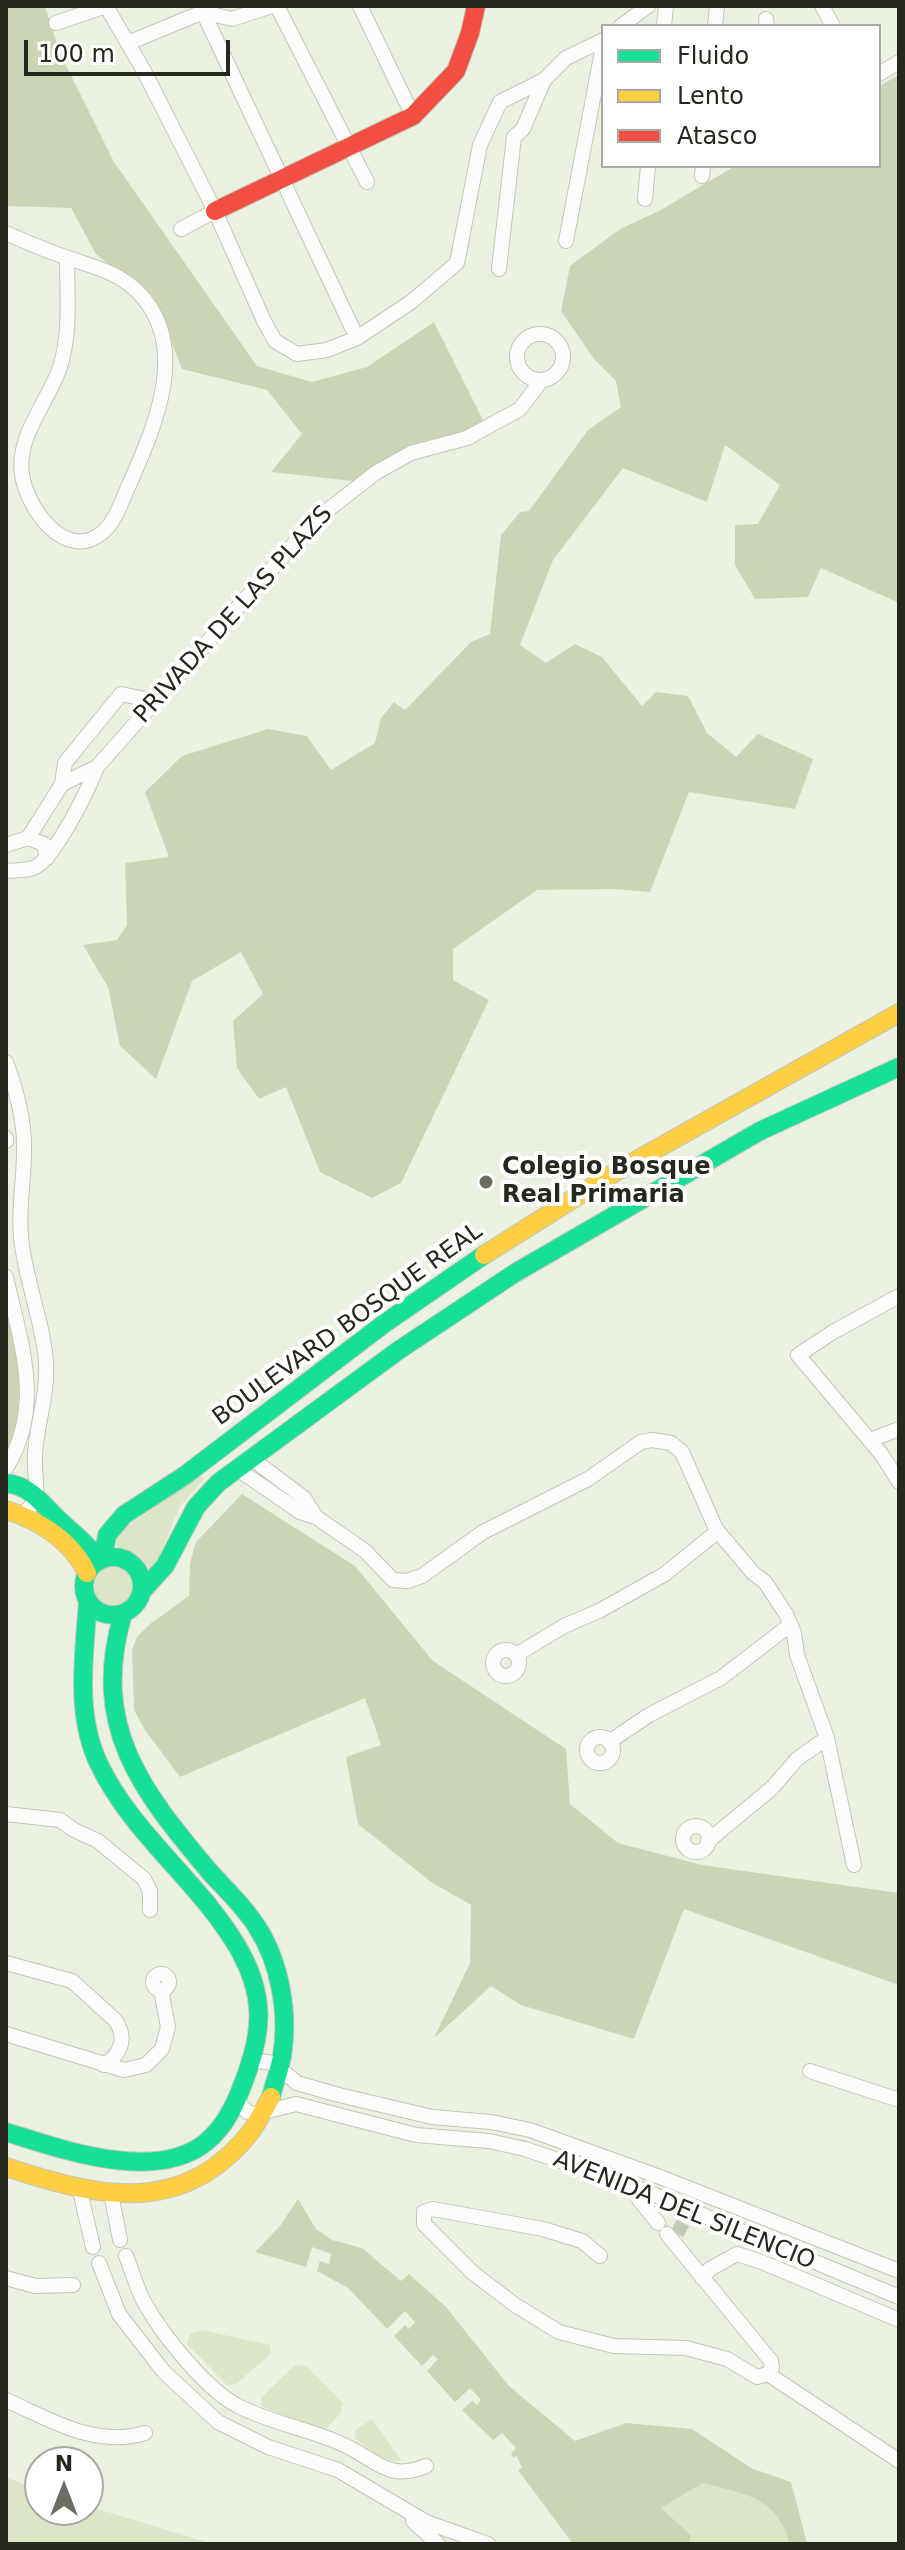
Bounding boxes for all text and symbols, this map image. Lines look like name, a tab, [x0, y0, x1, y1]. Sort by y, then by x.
scale bar	[28, 24, 234, 74]
legend	[601, 24, 881, 168]
text: 100 m	[38, 40, 115, 68]
text: Fluido	[677, 42, 749, 70]
text: Lento	[677, 82, 744, 110]
text: Atasco	[677, 122, 758, 150]
street label: PRIVADA DE LAS PLAZS	[129, 500, 339, 730]
place label: Colegio Bosque Real Primaria	[502, 1154, 710, 1210]
marker: Colegio Bosque Real Primaria	[477, 1173, 495, 1191]
street label: BOULEVARD BOSQUE REAL	[208, 1217, 488, 1433]
street label: AVENIDA DEL SILENCIO	[549, 2145, 819, 2277]
north arrow	[24, 2446, 104, 2526]
text: N	[55, 2451, 73, 2476]

